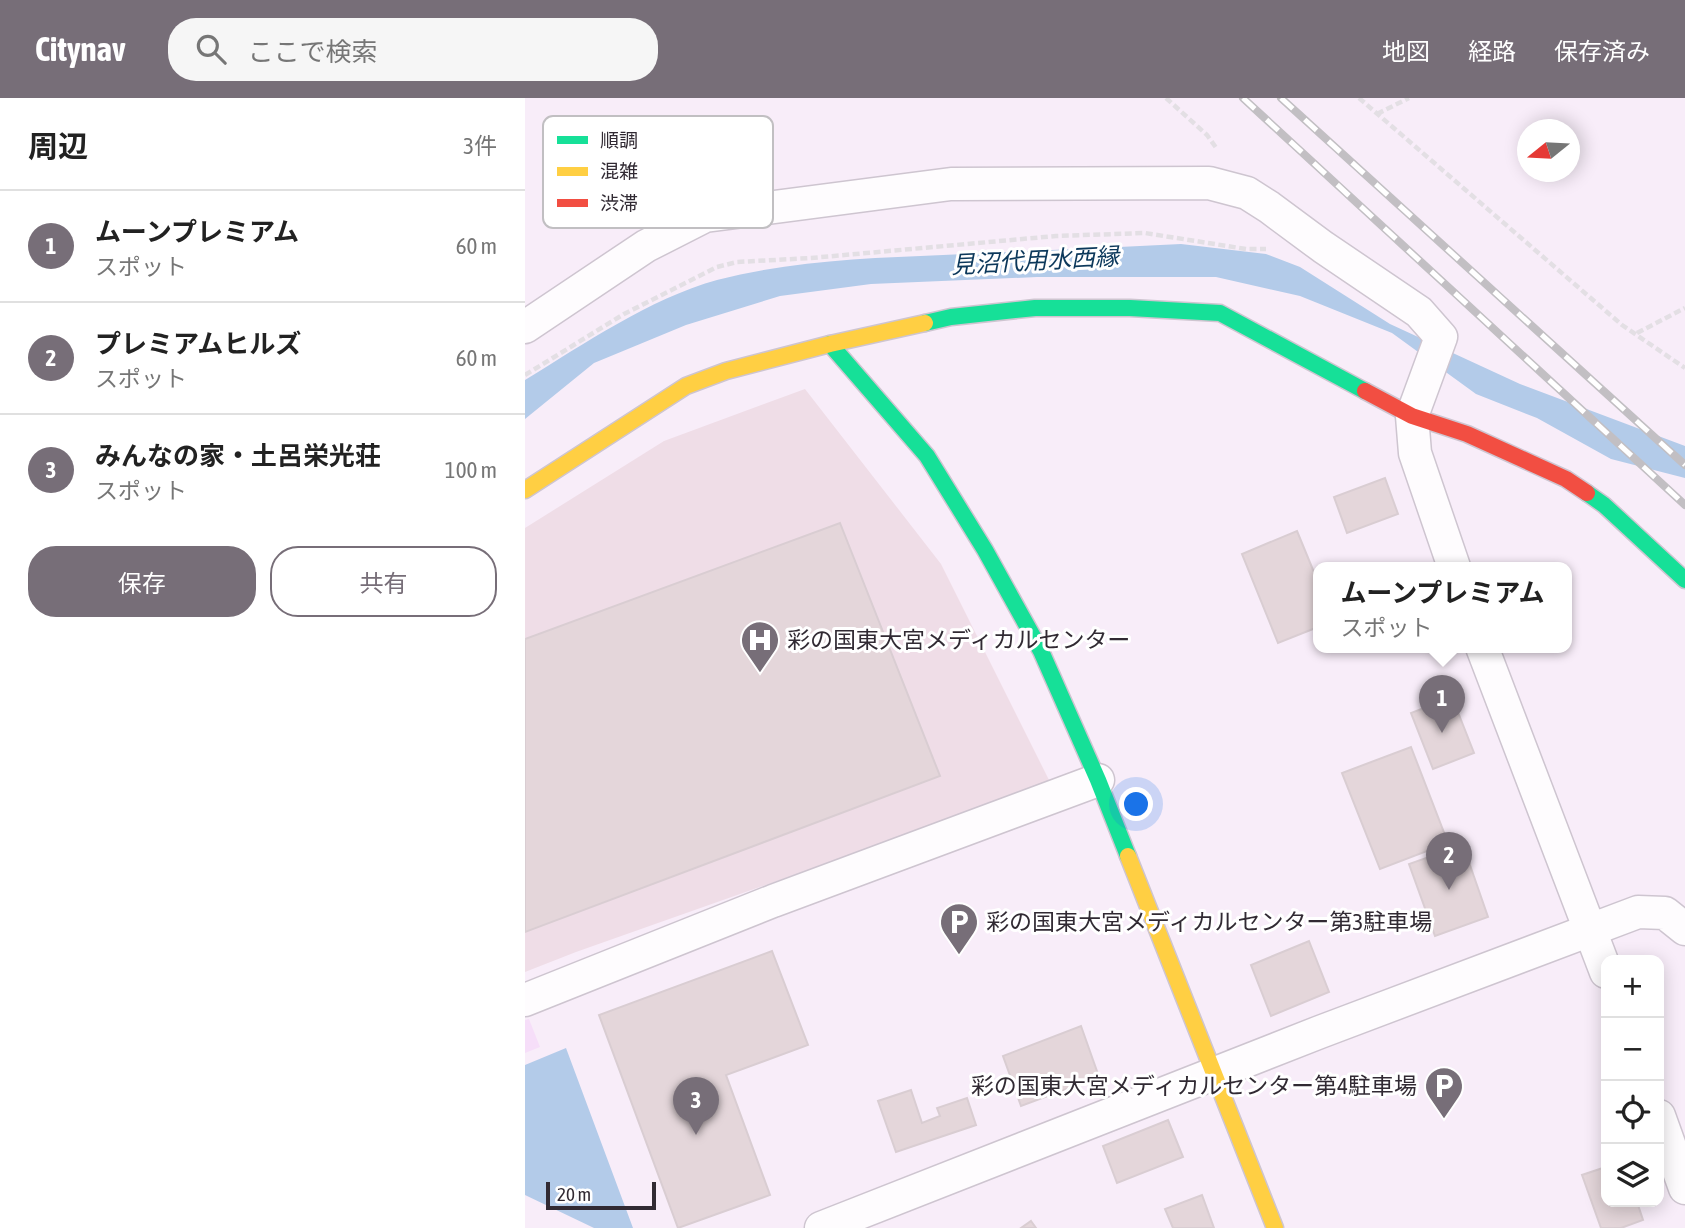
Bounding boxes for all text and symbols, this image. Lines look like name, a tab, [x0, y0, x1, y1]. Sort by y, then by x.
search box	[168, 18, 658, 81]
text: Citynav	[35, 30, 126, 68]
icon: search	[192, 30, 230, 68]
text: ここで検索	[248, 37, 378, 67]
text: 地図	[1382, 38, 1430, 65]
text: 経路	[1468, 38, 1516, 65]
text: 保存済み	[1554, 38, 1650, 65]
legend	[543, 116, 773, 228]
north arrow	[1517, 119, 1580, 182]
text: 周辺	[28, 129, 88, 163]
text: 順調	[600, 129, 638, 151]
text: 3件	[463, 133, 497, 159]
text: 混雑	[600, 160, 638, 182]
text: 渋滞	[600, 192, 638, 214]
text: ムーンプレミアム	[95, 217, 299, 247]
text: 1	[46, 233, 56, 259]
text: 60 m	[456, 233, 497, 259]
water label: 見沼代用水西縁	[950, 242, 1123, 278]
text: スポット	[95, 254, 187, 280]
text: プレミアムヒルズ	[95, 329, 301, 359]
text: 2	[46, 345, 56, 371]
text: 60 m	[456, 345, 497, 371]
text: スポット	[95, 366, 187, 392]
text: みんなの家・土呂栄光荘	[95, 441, 381, 471]
text: 3	[46, 457, 56, 483]
text: 100 m	[445, 457, 497, 483]
text: スポット	[95, 478, 187, 504]
button: 保存	[28, 546, 256, 617]
button: 共有	[270, 546, 497, 617]
popup	[1313, 562, 1572, 653]
text: ムーンプレミアム	[1340, 578, 1545, 608]
text: スポット	[1340, 615, 1432, 641]
hospital icon: 彩の国東大宮メディカルセンター	[739, 619, 781, 674]
place label: 彩の国東大宮メディカルセンター	[787, 627, 1130, 653]
pin: 1	[1419, 675, 1465, 733]
your location	[1119, 787, 1153, 821]
pin: 2	[1426, 832, 1472, 890]
parking icon: 彩の国東大宮メディカルセンター第3駐車場	[938, 901, 980, 956]
place label: 彩の国東大宮メディカルセンター第3駐車場	[986, 909, 1432, 935]
map controls	[1601, 955, 1664, 1207]
button: +	[1601, 955, 1664, 1018]
button: −	[1601, 1018, 1664, 1081]
parking icon: 彩の国東大宮メディカルセンター第4駐車場	[1423, 1065, 1465, 1120]
place label: 彩の国東大宮メディカルセンター第4駐車場	[971, 1073, 1417, 1099]
pin: 3	[673, 1077, 719, 1135]
button: locate	[1601, 1081, 1664, 1144]
button: layers	[1601, 1144, 1664, 1207]
scale bar	[546, 1179, 656, 1211]
text: 20 m	[557, 1183, 591, 1205]

